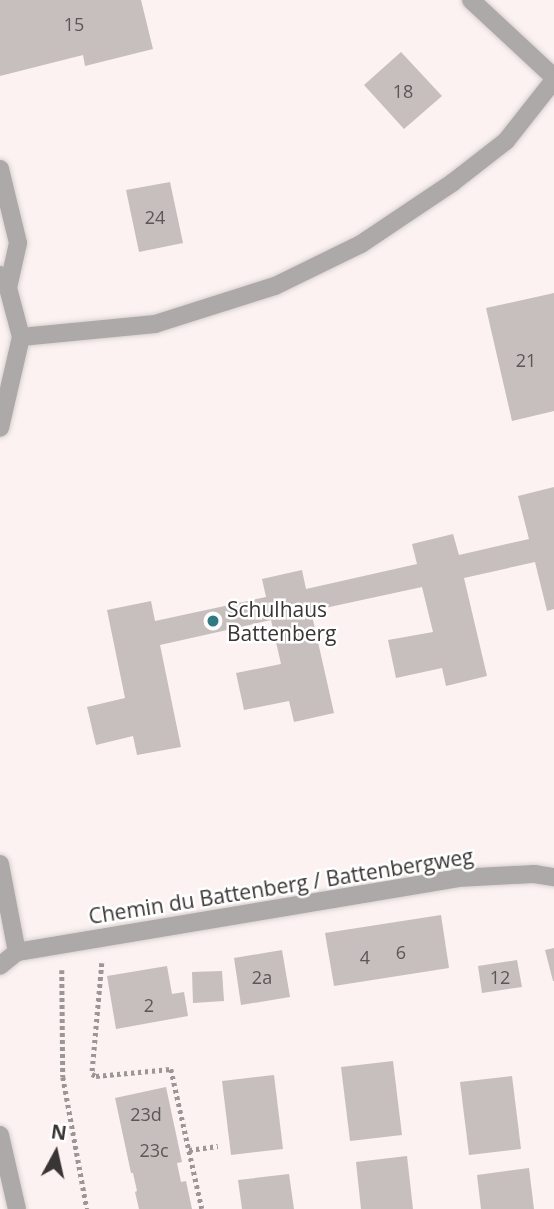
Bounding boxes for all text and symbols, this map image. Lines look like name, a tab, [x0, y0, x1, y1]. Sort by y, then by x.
house number: 15	[64, 13, 84, 35]
house number: 18	[393, 80, 413, 102]
house number: 24	[145, 206, 165, 228]
house number: 21	[516, 349, 536, 371]
place label: Schulhaus Battenberg	[227, 596, 337, 646]
marker: Schulhaus Battenberg	[205, 613, 221, 629]
street label: Chemin du Battenberg / Battenbergweg	[87, 843, 475, 929]
house number: 6	[396, 941, 406, 963]
house number: 4	[360, 946, 370, 968]
house number: 2a	[252, 966, 272, 988]
house number: 12	[490, 966, 510, 988]
house number: 2	[144, 994, 154, 1016]
house number: 23d	[130, 1103, 162, 1125]
north arrow	[21, 1118, 91, 1188]
text: N	[49, 1118, 68, 1146]
house number: 23c	[139, 1139, 169, 1161]

